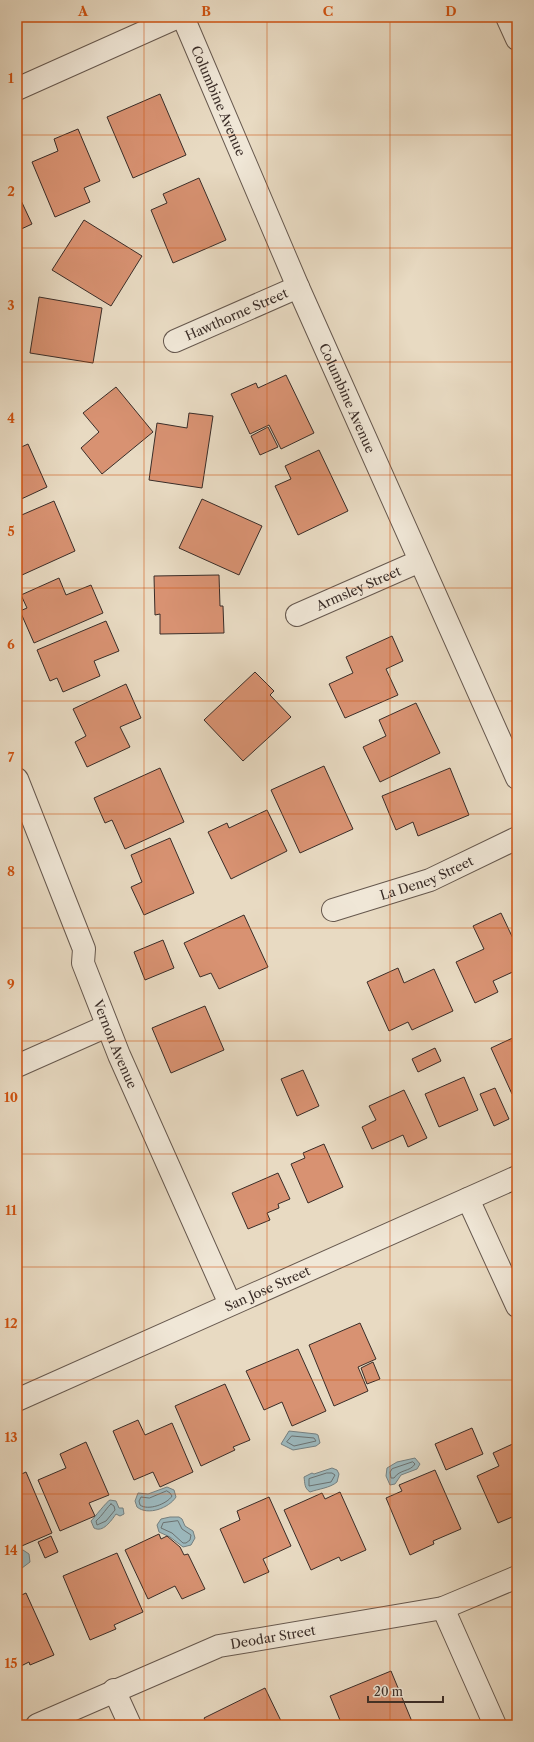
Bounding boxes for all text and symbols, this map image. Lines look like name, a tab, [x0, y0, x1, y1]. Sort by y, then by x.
text: A	[77, 3, 89, 19]
text: B	[201, 3, 211, 19]
text: C	[323, 3, 333, 19]
text: D	[445, 3, 457, 19]
street label: Columbine Avenue	[188, 43, 249, 158]
text: 1	[8, 70, 14, 86]
text: 2	[7, 183, 15, 199]
street label: Hawthorne Street	[183, 284, 290, 344]
text: 3	[7, 297, 15, 313]
street label: Columbine Avenue	[316, 341, 379, 455]
text: 4	[7, 410, 15, 426]
text: 5	[7, 523, 15, 539]
street label: Armsley Street	[313, 562, 404, 614]
text: 6	[7, 636, 15, 652]
text: 7	[8, 749, 15, 765]
street label: La Deney Street	[378, 852, 476, 903]
text: 8	[7, 863, 15, 879]
text: 9	[7, 976, 15, 992]
street label: Vernon Avenue	[90, 996, 141, 1091]
text: 10	[4, 1089, 18, 1105]
text: 11	[5, 1202, 17, 1218]
street label: San Jose Street	[222, 1262, 313, 1314]
text: 12	[4, 1315, 18, 1331]
text: 13	[4, 1429, 18, 1445]
text: 14	[4, 1542, 18, 1558]
street label: Deodar Street	[229, 1622, 317, 1652]
text: 15	[4, 1655, 18, 1671]
scale bar	[368, 1678, 443, 1704]
text: 20 m	[374, 1684, 403, 1699]

